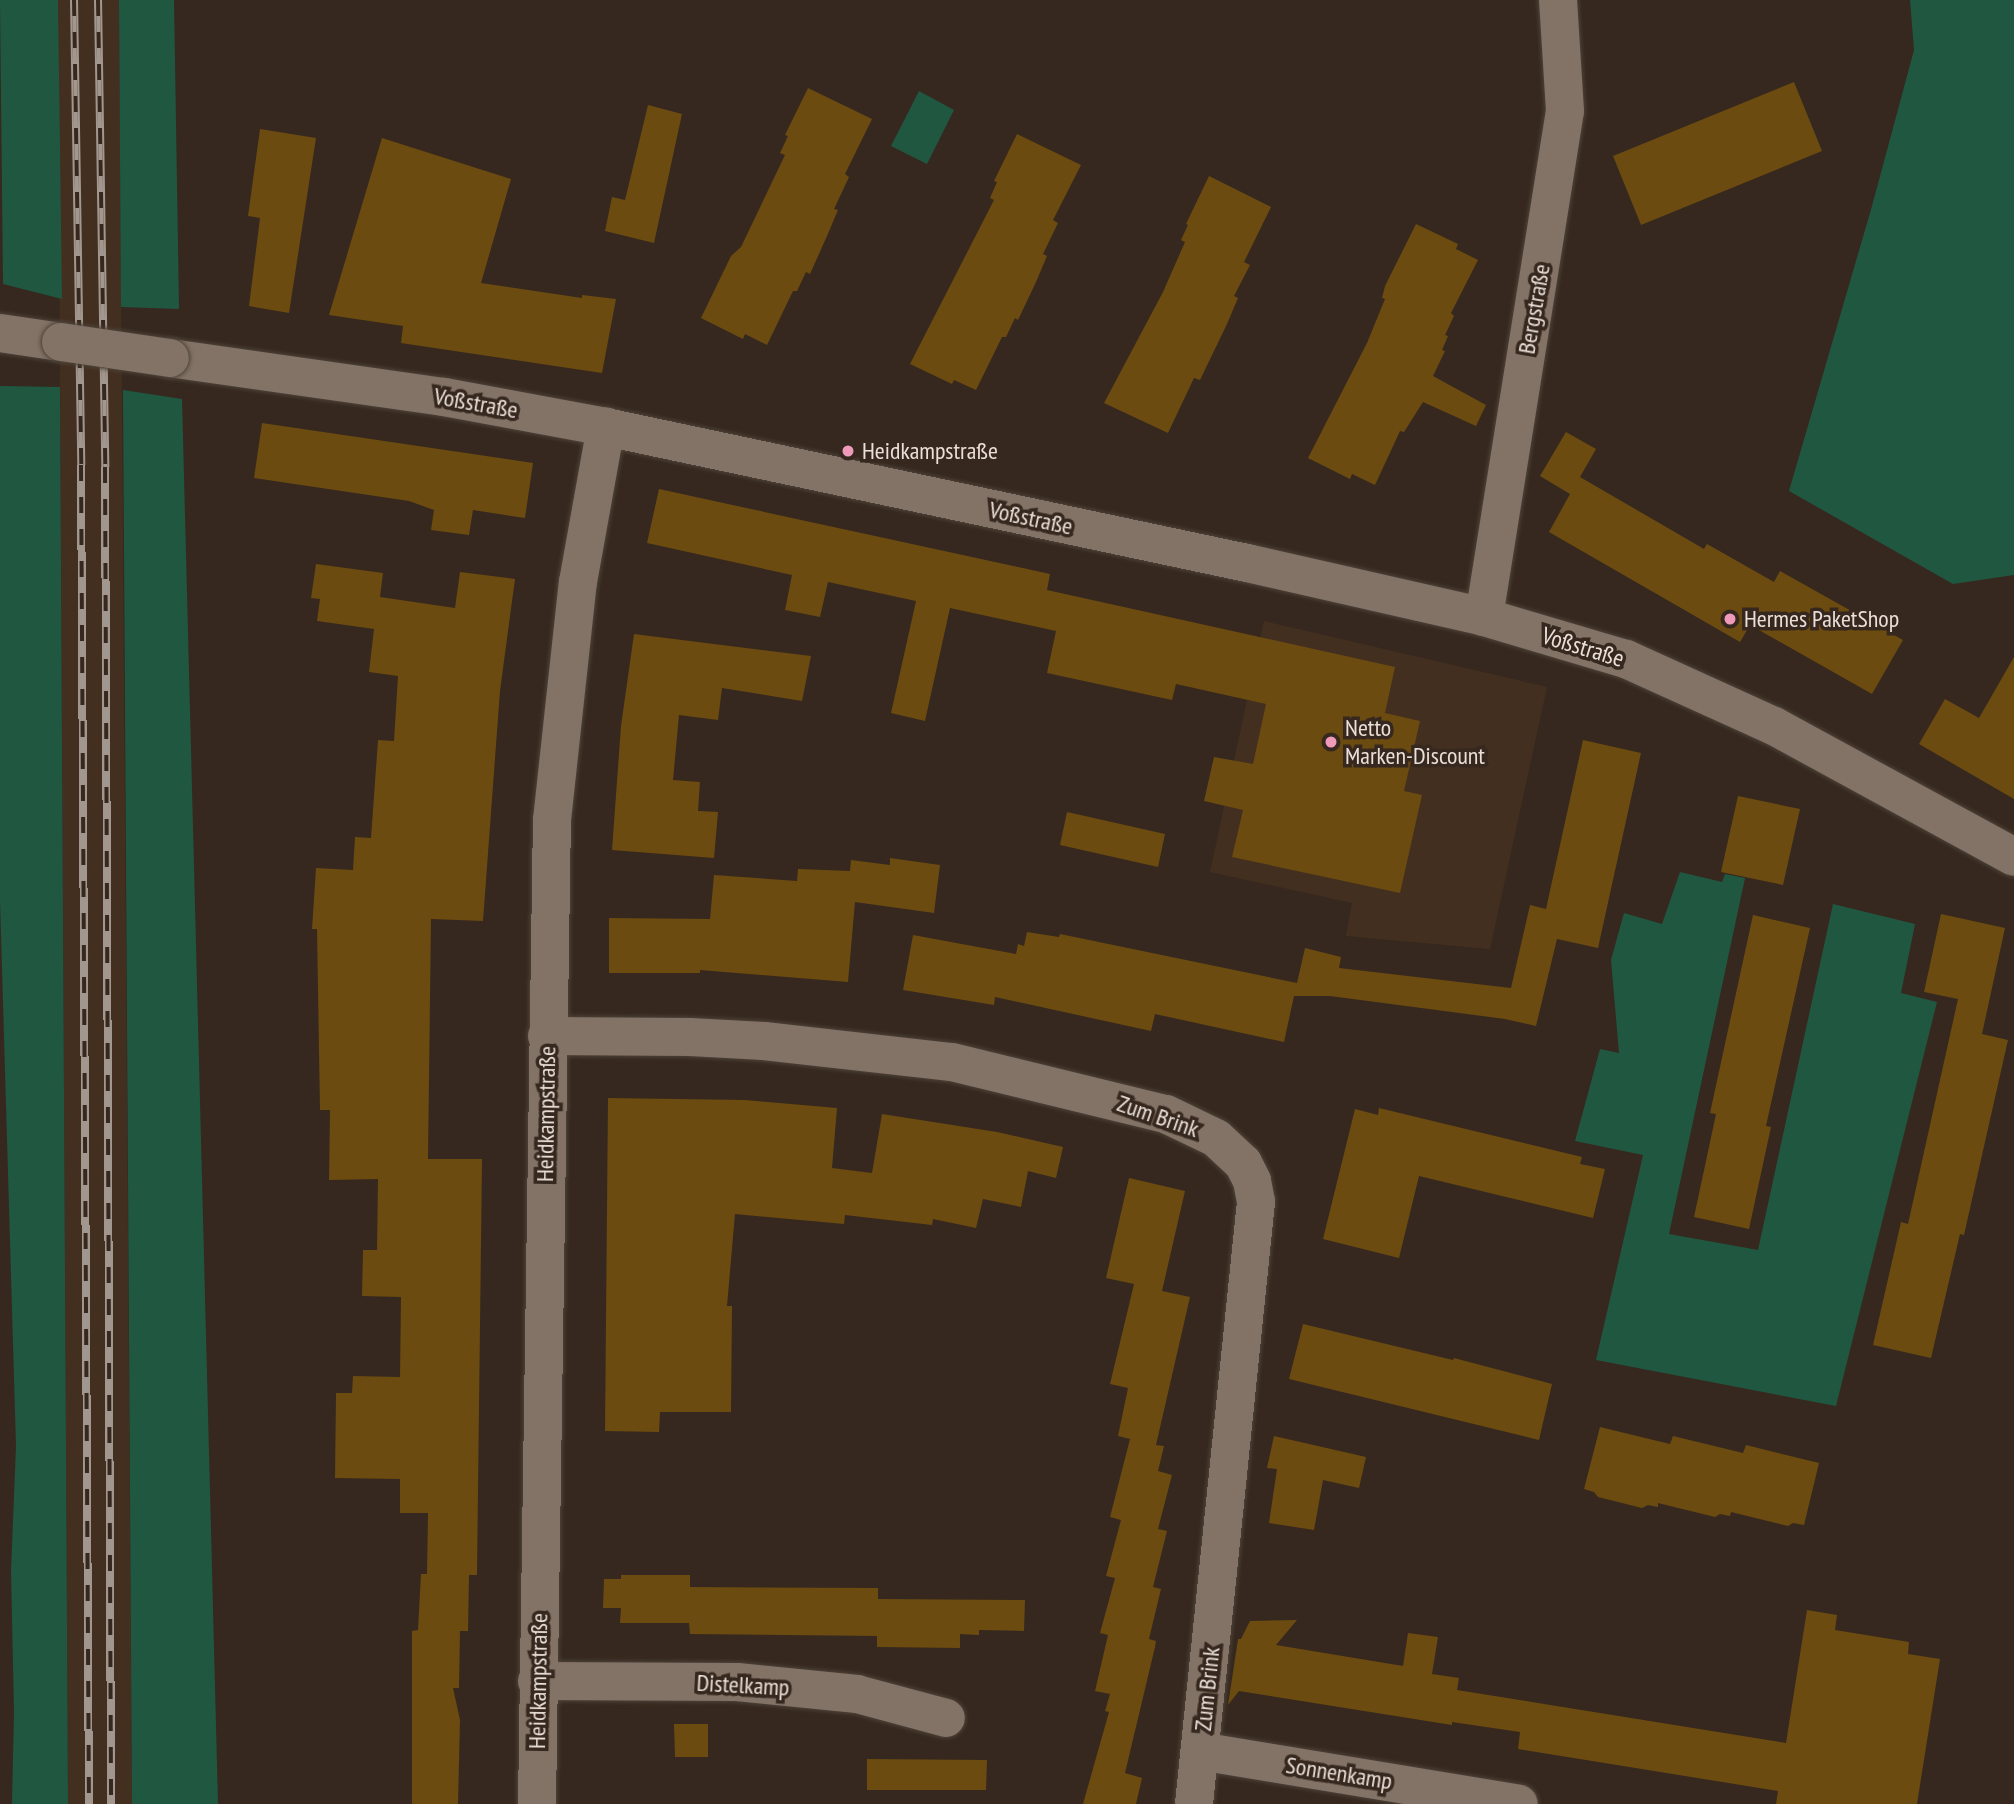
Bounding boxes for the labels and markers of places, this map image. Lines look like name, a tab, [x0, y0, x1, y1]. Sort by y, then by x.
place label: Heidkampstraße	[862, 437, 998, 465]
marker: Heidkampstraße	[840, 443, 856, 459]
place label: Hermes PaketShop	[1744, 605, 1899, 633]
marker: Hermes PaketShop	[1722, 611, 1738, 627]
place label: Netto Marken-Discount	[1345, 714, 1485, 770]
marker: Netto Marken-Discount	[1323, 734, 1339, 750]

